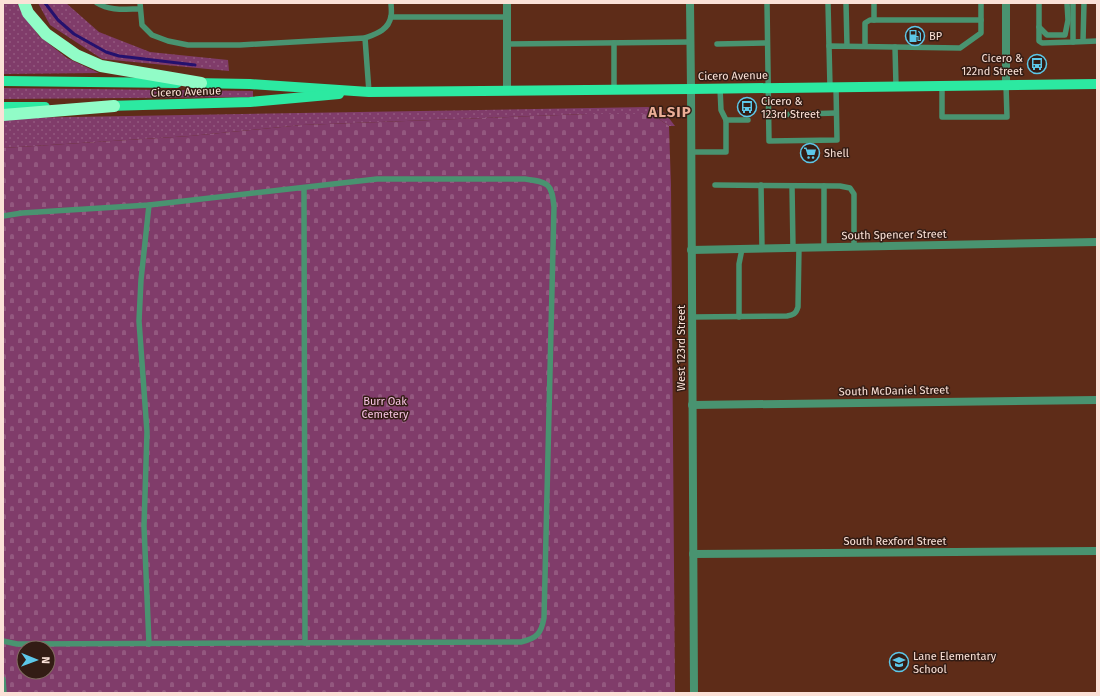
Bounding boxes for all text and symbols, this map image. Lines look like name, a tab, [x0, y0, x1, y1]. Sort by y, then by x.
fuel station icon: BP	[904, 25, 926, 47]
place label: BP	[929, 30, 943, 43]
place label: Cicero & 122nd Street	[962, 52, 1023, 78]
bus stop icon: Cicero & 122nd Street	[1026, 53, 1048, 75]
street label: Cicero Avenue	[698, 69, 768, 83]
street label: Cicero Avenue	[151, 84, 221, 100]
place label: Cicero & 123rd Street	[761, 95, 820, 121]
bus stop icon: Cicero & 123rd Street	[736, 96, 758, 118]
district label: ALSIP	[647, 103, 692, 121]
supermarket icon: Shell	[799, 142, 821, 164]
place label: Shell	[824, 147, 849, 160]
street label: South Spencer Street	[841, 228, 947, 242]
street label: West 123rd Street	[675, 305, 688, 391]
street label: South McDaniel Street	[839, 384, 949, 398]
park label: Burr Oak Cemetery	[362, 395, 409, 421]
street label: South Rexford Street	[843, 535, 947, 548]
north arrow	[16, 640, 56, 680]
place label: Lane Elementary School	[913, 650, 997, 676]
school or university icon: Lane Elementary School	[888, 651, 910, 673]
text: N	[39, 656, 52, 664]

